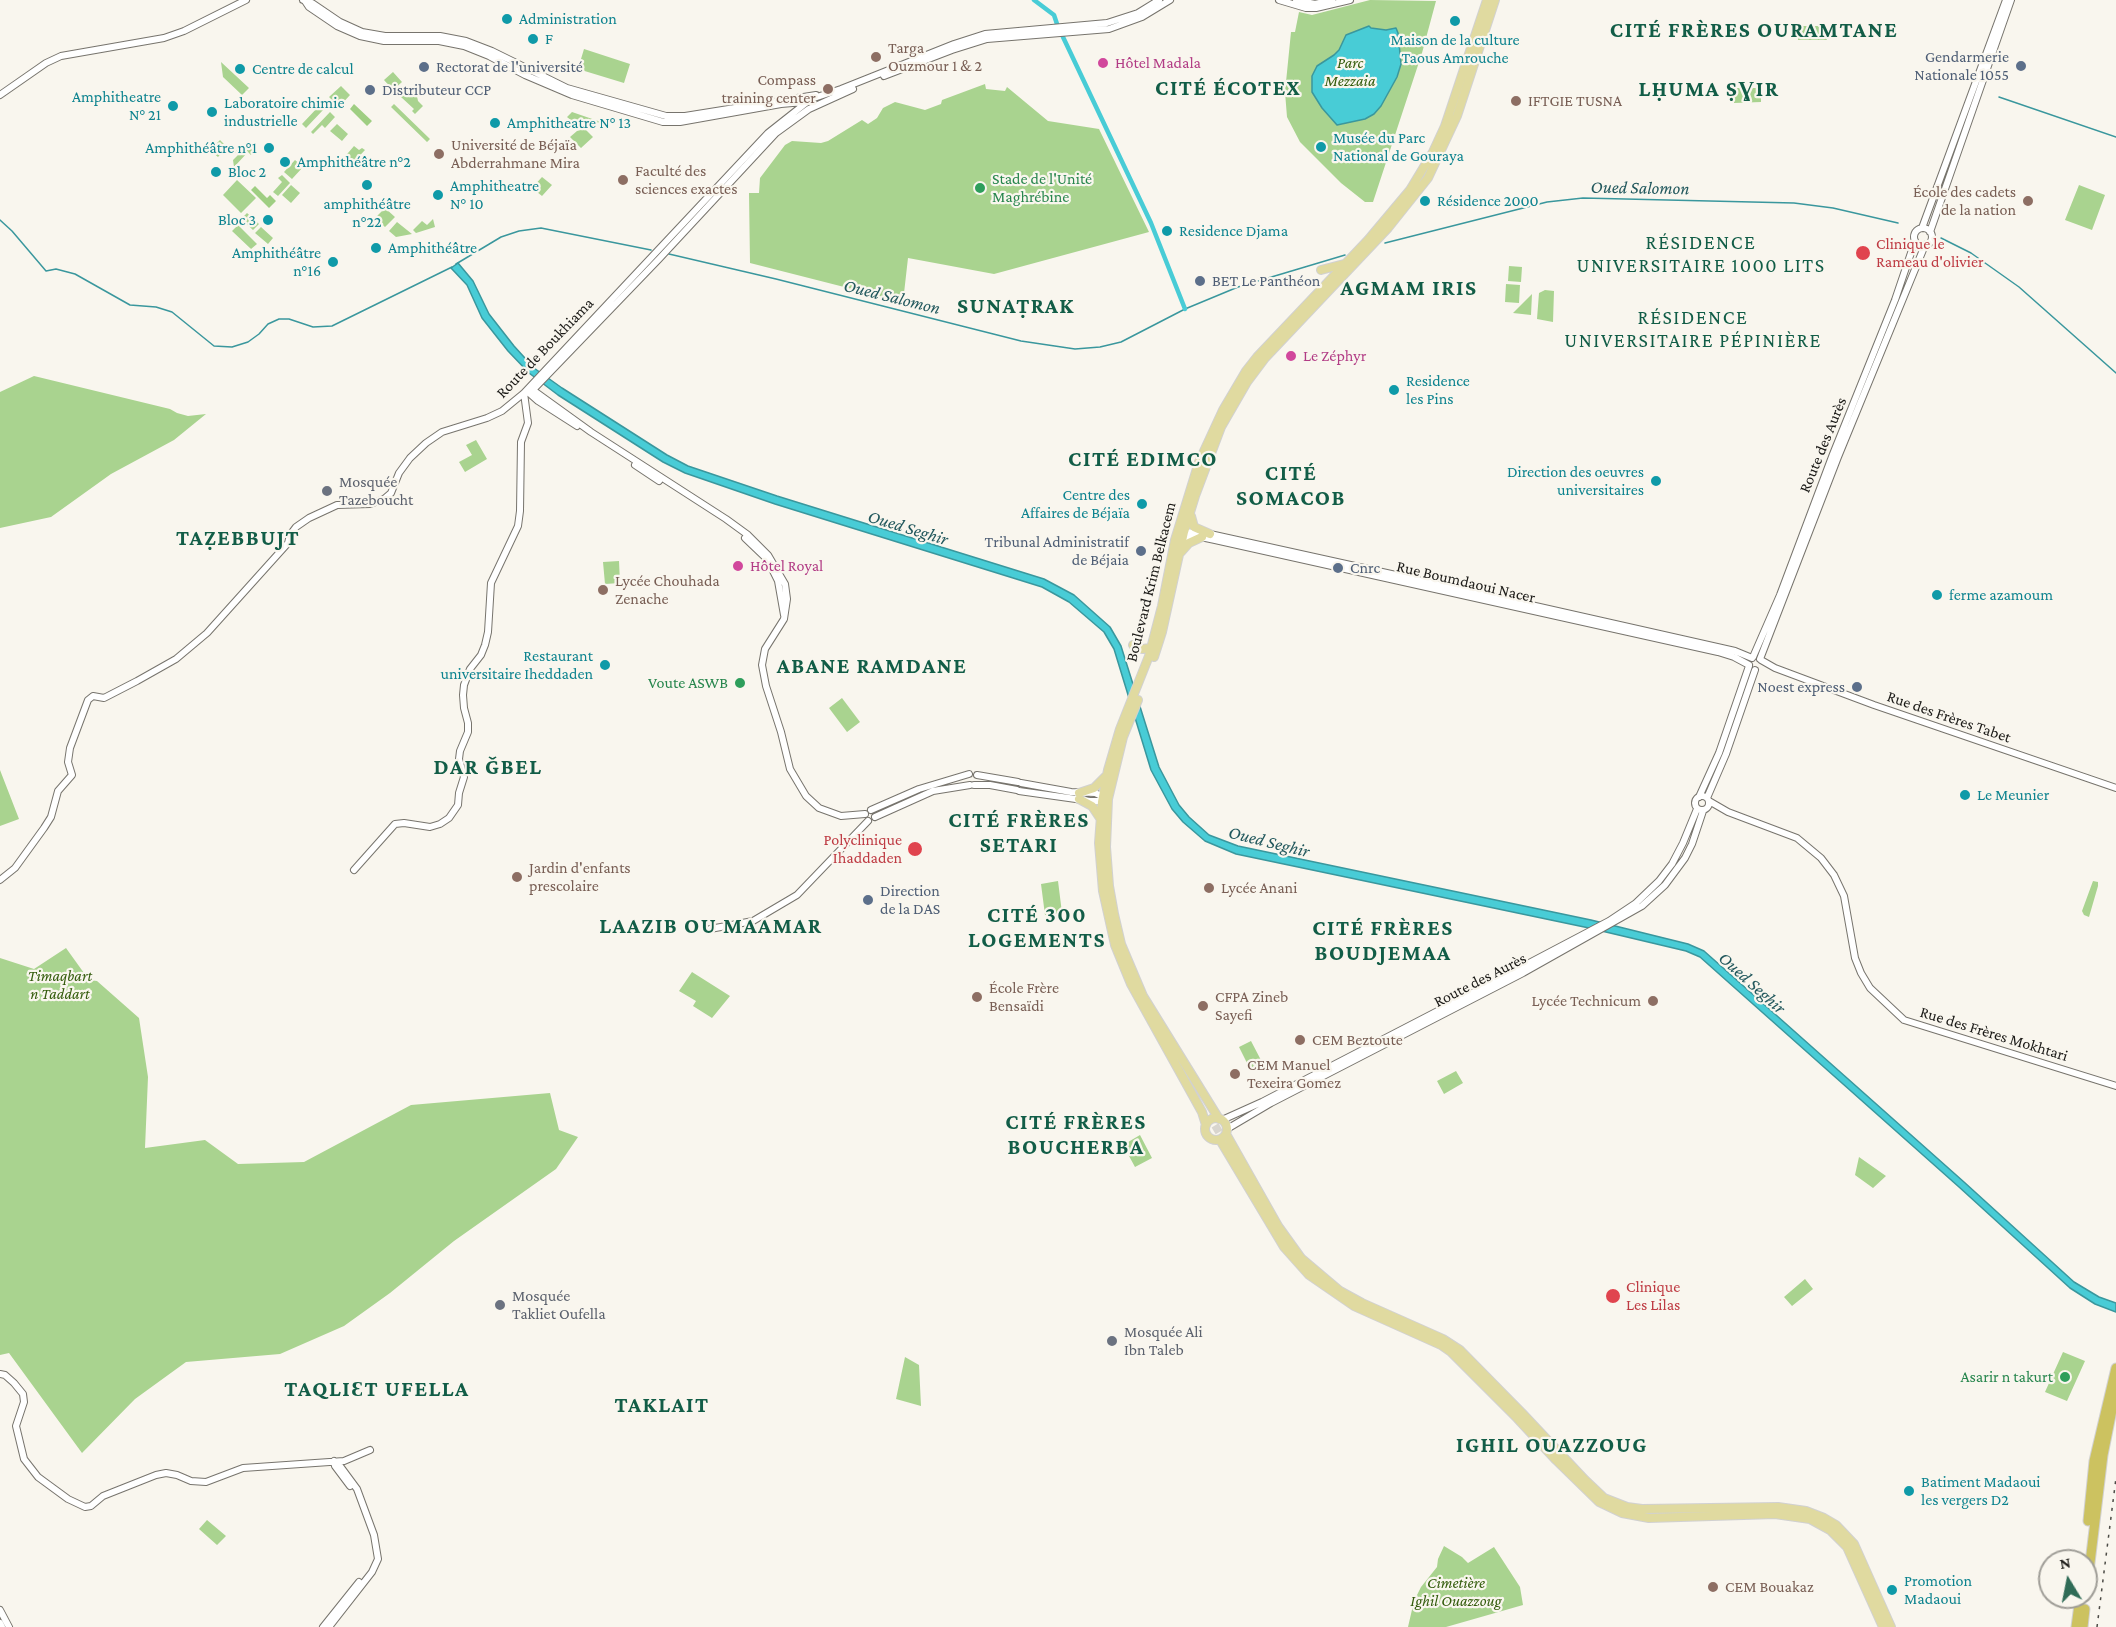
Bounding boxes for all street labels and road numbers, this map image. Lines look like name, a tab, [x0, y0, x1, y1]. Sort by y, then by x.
street label: Route de Boukhiama	[492, 294, 598, 402]
street label: Route des Aurès	[1795, 395, 1851, 495]
street label: Boulevard Krim Belkacem	[1122, 500, 1180, 664]
street label: Rue Boumdaoui Nacer	[1395, 557, 1537, 607]
street label: Rue des Frères Tabet	[1884, 687, 2014, 747]
street label: Route des Aurès	[1431, 948, 1529, 1012]
street label: Rue des Frères Mokhtari	[1918, 1002, 2070, 1066]

